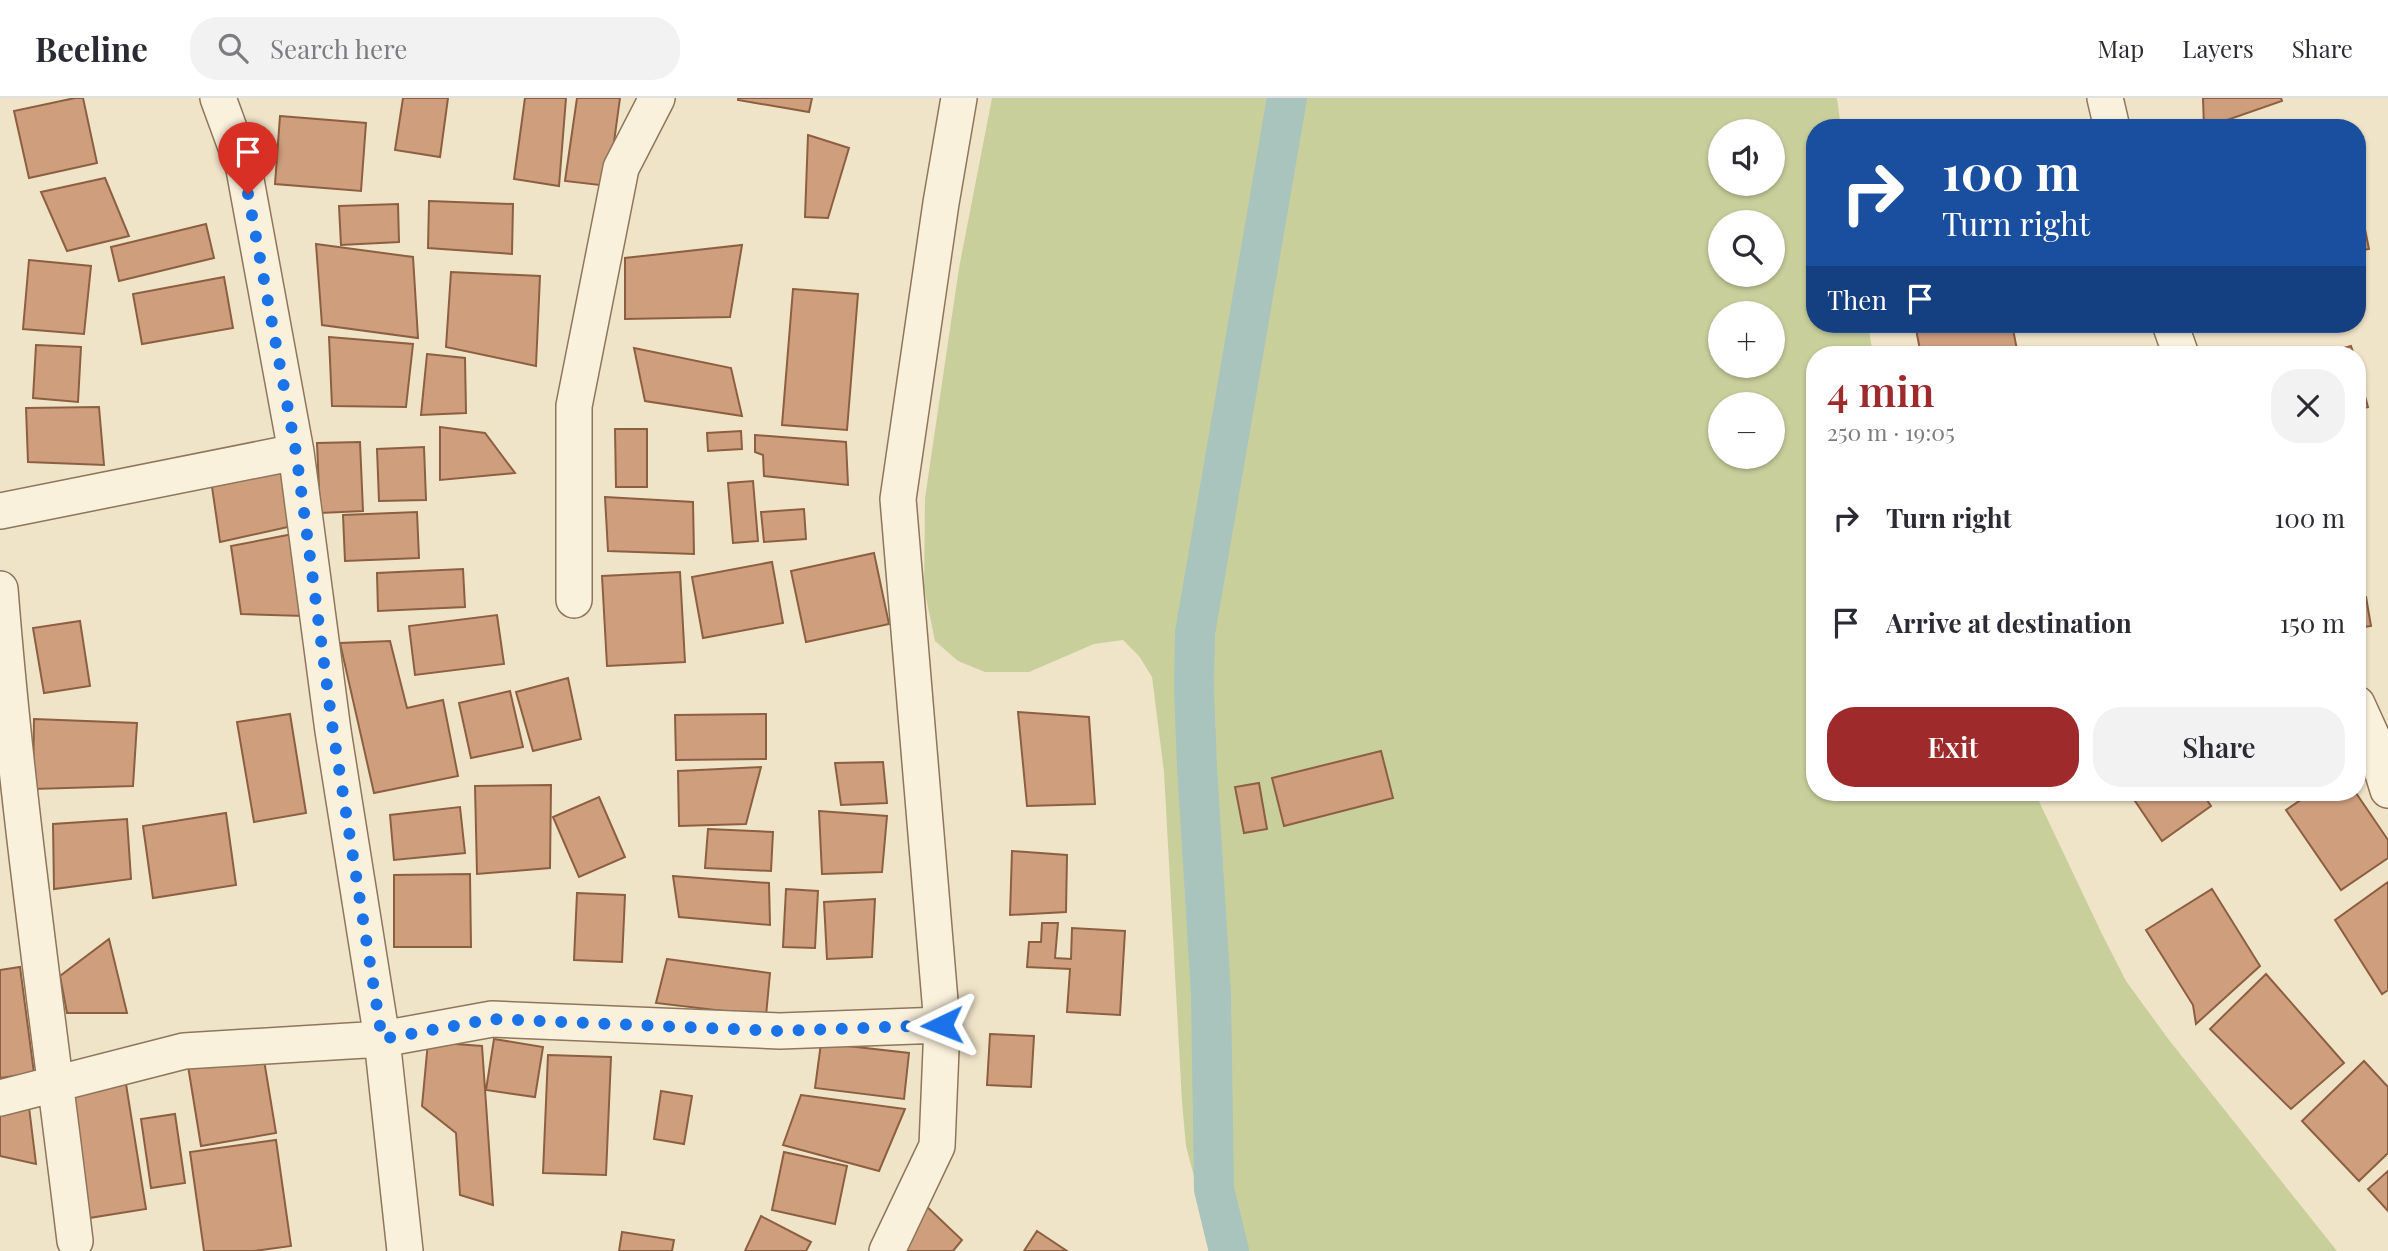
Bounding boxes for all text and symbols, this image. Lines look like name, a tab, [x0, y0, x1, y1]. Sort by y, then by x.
search box	[190, 17, 680, 80]
text: Beeline	[35, 26, 148, 70]
icon: search	[214, 29, 252, 67]
text: Search here	[270, 31, 407, 66]
text: Map	[2098, 32, 2144, 64]
text: Layers	[2182, 32, 2254, 64]
text: Share	[2292, 32, 2353, 64]
map controls	[1708, 119, 1785, 469]
button: sound	[1708, 119, 1785, 196]
pin	[218, 122, 278, 194]
icon: arrive	[229, 133, 267, 171]
text: 100 m	[1942, 138, 2080, 203]
icon: right	[1827, 147, 1918, 238]
text: Turn right	[1942, 201, 2090, 244]
button: search	[1708, 210, 1785, 287]
icon: arrive	[1901, 280, 1939, 318]
text: Then	[1827, 282, 1887, 317]
button: +	[1708, 301, 1785, 378]
text: 4 min	[1827, 362, 1935, 418]
button: close	[2271, 369, 2345, 443]
button: −	[1708, 392, 1785, 469]
text: 250 m · 19:05	[1827, 416, 1955, 447]
icon: right	[1827, 499, 1865, 537]
text: Turn right	[1886, 500, 2012, 535]
text: 100 m	[2275, 500, 2345, 535]
icon: arrive	[1827, 604, 1865, 642]
text: Arrive at destination	[1886, 605, 2132, 640]
text: 150 m	[2280, 605, 2345, 640]
button: Exit	[1827, 707, 2079, 787]
button: Share	[2093, 707, 2345, 787]
position arrow	[905, 988, 979, 1062]

